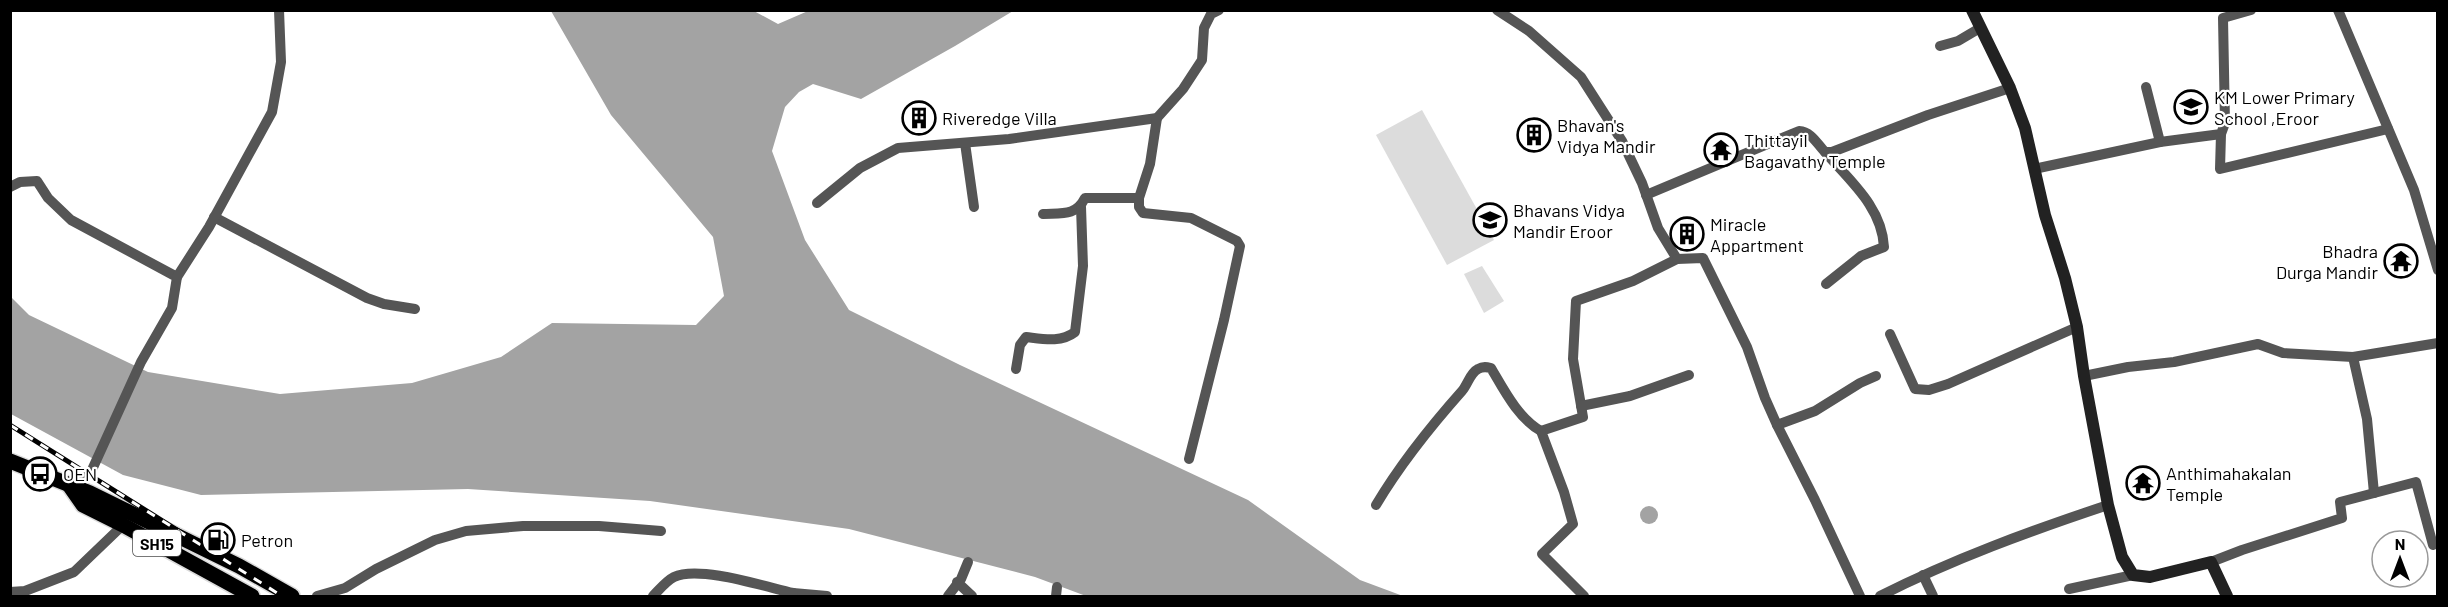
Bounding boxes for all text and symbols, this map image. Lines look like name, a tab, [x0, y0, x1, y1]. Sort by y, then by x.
place label: KM Lower Primary School ,Eroor	[2214, 86, 2355, 129]
school or university icon: KM Lower Primary School ,Eroor	[2173, 89, 2209, 125]
building icon: Riveredge Villa	[901, 100, 937, 136]
place label: Riveredge Villa	[942, 107, 1057, 129]
place label: Bhavan's Vidya Mandir	[1557, 114, 1656, 157]
building icon: Bhavan's Vidya Mandir	[1516, 117, 1552, 153]
place label: Thittayil Bagavathy Temple	[1744, 129, 1886, 172]
temple icon: Thittayil Bagavathy Temple	[1703, 132, 1739, 168]
place label: Bhavans Vidya Mandir Eroor	[1513, 199, 1625, 242]
school or university icon: Bhavans Vidya Mandir Eroor	[1472, 202, 1508, 238]
place label: Miracle Appartment	[1710, 213, 1804, 256]
building icon: Miracle Appartment	[1669, 216, 1705, 252]
place label: Bhadra Durga Mandir	[2276, 240, 2378, 283]
temple icon: Bhadra Durga Mandir	[2383, 243, 2419, 279]
bus stop icon: OEN	[22, 456, 58, 492]
place label: Anthimahakalan Temple	[2166, 462, 2292, 505]
place label: OEN	[63, 463, 97, 485]
temple icon: Anthimahakalan Temple	[2125, 465, 2161, 501]
fuel station icon: Petron	[200, 522, 236, 558]
place label: Petron	[241, 529, 293, 551]
north arrow	[2370, 529, 2430, 589]
road number: SH15	[133, 530, 181, 556]
text: N	[2395, 534, 2405, 553]

